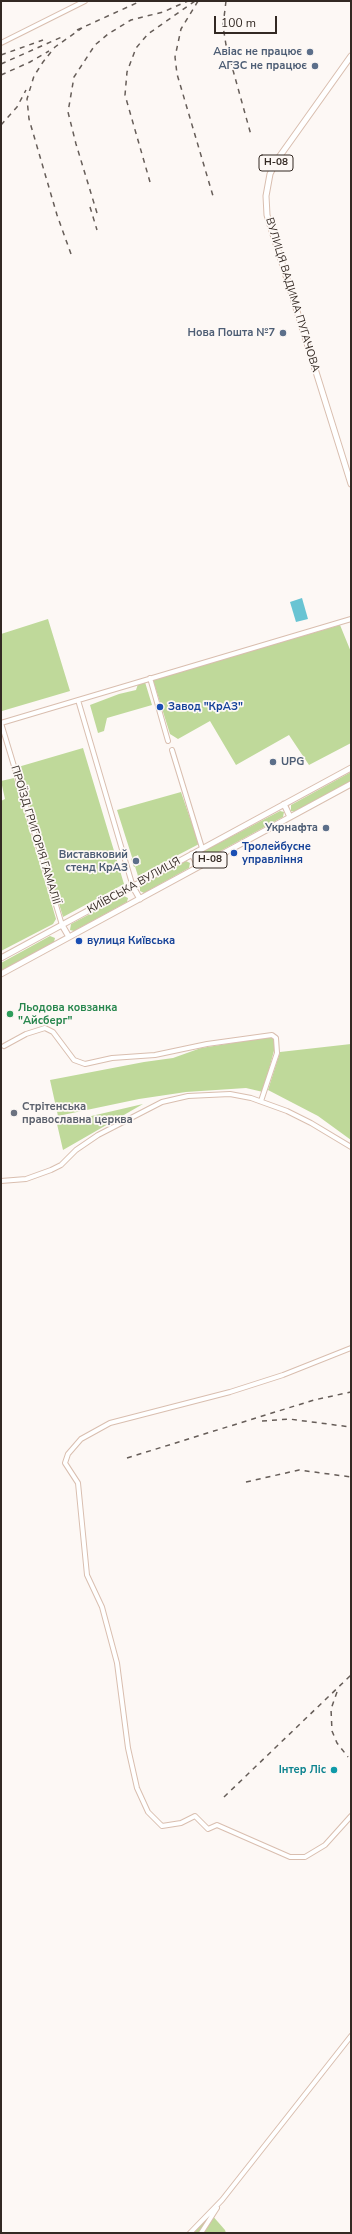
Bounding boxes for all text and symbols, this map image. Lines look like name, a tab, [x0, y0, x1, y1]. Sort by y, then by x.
scale bar	[216, 8, 279, 34]
text: 100 m	[221, 15, 256, 31]
place label: Авіас не працює	[213, 45, 302, 59]
marker: Авіас не працює	[305, 47, 315, 57]
place label: АГЗС не працює	[218, 59, 307, 73]
marker: АГЗС не працює	[310, 61, 320, 71]
road number: Н-08	[259, 155, 293, 171]
street label: ВУЛИЦЯ ВАДИМА ПУГАЧОВА	[262, 216, 322, 374]
place label: Нова Пошта №7	[187, 326, 275, 340]
marker: Нова Пошта №7	[278, 328, 288, 338]
place label: Завод "КрАЗ"	[168, 700, 243, 714]
marker: Завод "КрАЗ"	[155, 702, 165, 712]
place label: UPG	[281, 755, 304, 769]
marker: UPG	[268, 757, 278, 767]
street label: ПРОЇЗД ГРИГОРІЯ ГАМАЛІЇ	[8, 764, 62, 906]
place label: Укрнафта	[265, 821, 318, 835]
marker: Укрнафта	[321, 823, 331, 833]
place label: Тролейбусне управління	[242, 840, 311, 866]
place label: Виставковий стенд КрАЗ	[59, 848, 128, 874]
marker: Тролейбусне управління	[229, 848, 239, 858]
road number: Н-08	[193, 852, 227, 868]
street label: КИЇВСЬКА ВУЛИЦЯ	[85, 855, 183, 917]
marker: Виставковий стенд КрАЗ	[131, 856, 141, 866]
place label: вулиця Київська	[87, 934, 175, 948]
marker: вулиця Київська	[74, 936, 84, 946]
place label: Льодова ковзанка "Айсберг"	[18, 1001, 117, 1027]
marker: Льодова ковзанка "Айсберг"	[5, 1009, 15, 1019]
place label: Стрітенська православна церква	[22, 1100, 133, 1126]
marker: Стрітенська православна церква	[9, 1108, 19, 1118]
place label: Інтер Ліс	[279, 1763, 326, 1777]
marker: Інтер Ліс	[329, 1765, 339, 1775]

